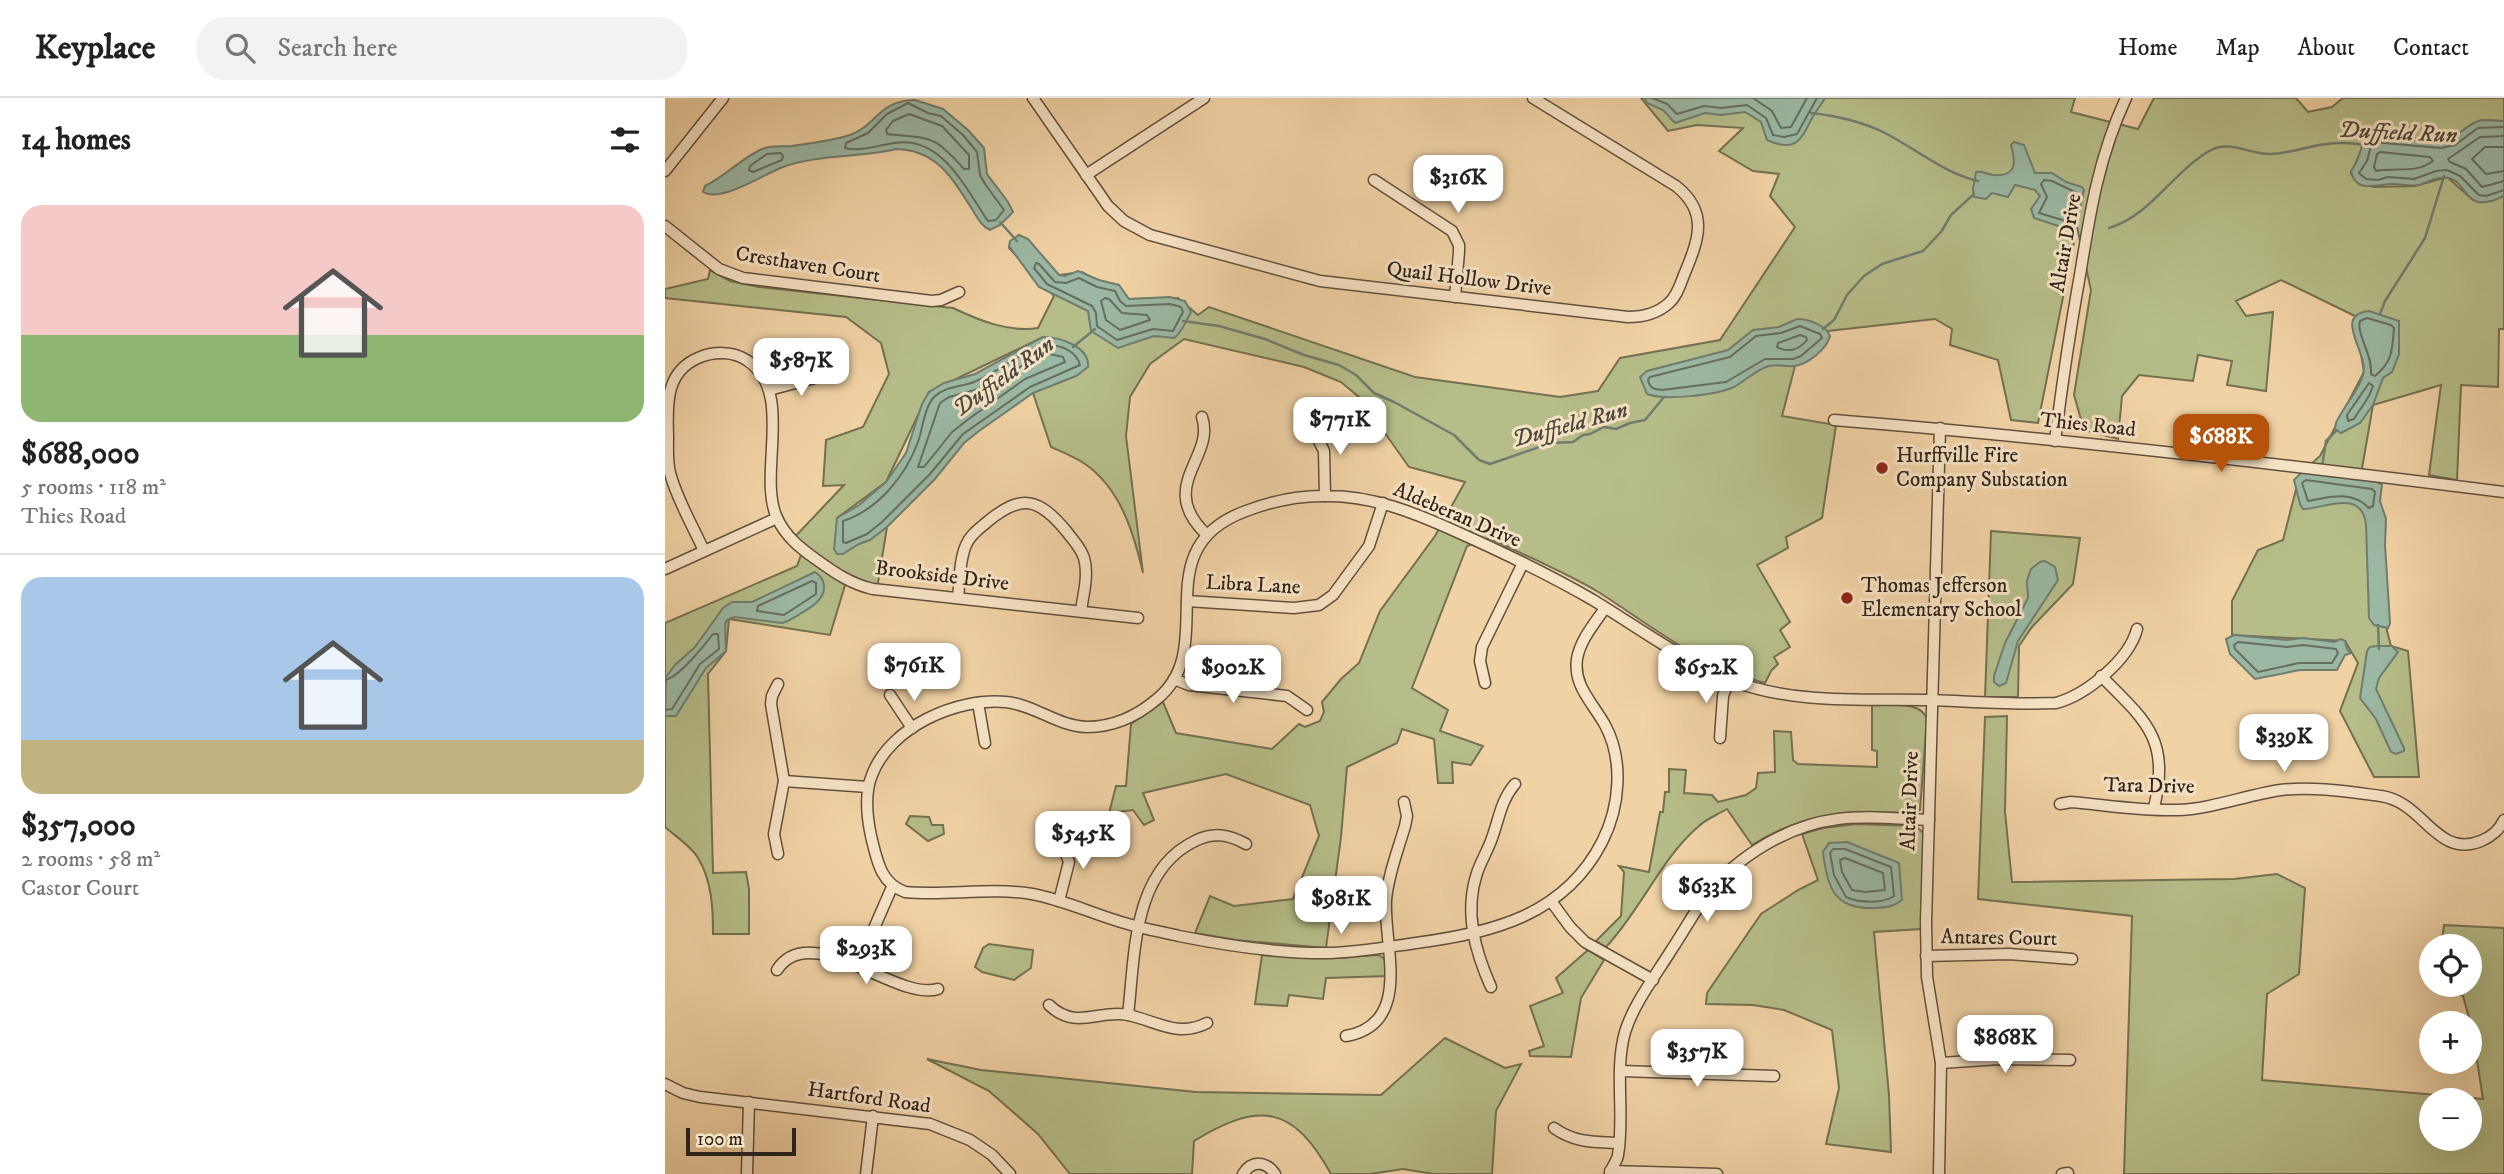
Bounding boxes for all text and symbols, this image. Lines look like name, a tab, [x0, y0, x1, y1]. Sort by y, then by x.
search box	[197, 17, 687, 80]
text: Keyplace	[35, 28, 155, 69]
icon: search	[221, 29, 259, 67]
text: Search here	[277, 32, 398, 65]
text: Home	[2118, 33, 2177, 63]
text: Map	[2215, 33, 2260, 63]
text: About	[2298, 33, 2355, 63]
text: Contact	[2393, 33, 2469, 63]
water label: Duffield Run	[2338, 115, 2458, 151]
icon: filters	[606, 121, 644, 159]
text: 14 homes	[21, 122, 131, 159]
pin: $316K	[1409, 156, 1507, 215]
text: $316K	[1429, 163, 1487, 192]
street label: Altair Drive	[2045, 191, 2088, 294]
street label: Cresthaven Court	[734, 241, 882, 289]
icon: home	[270, 250, 396, 376]
street label: Quail Hollow Drive	[1385, 256, 1553, 302]
water label: Duffield Run	[947, 330, 1061, 424]
pin: $587K	[752, 338, 850, 398]
text: $587K	[769, 346, 833, 375]
water label: Duffield Run	[1509, 396, 1631, 454]
pin: $771K	[1291, 398, 1389, 457]
text: $771K	[1309, 405, 1371, 434]
street label: Thies Road	[2039, 407, 2138, 443]
pin: $688K	[2172, 414, 2270, 474]
text: $688K	[2189, 422, 2253, 451]
text: $688,000	[21, 436, 140, 473]
place label: Hurffville Fire Company Substation	[1896, 443, 2068, 493]
marker: Hurffville Fire Company Substation	[1874, 460, 1890, 476]
text: 5 rooms · 118 m²	[21, 473, 166, 502]
street label: Aldeberan Drive	[1389, 476, 1525, 554]
text: Thies Road	[21, 502, 126, 531]
street label: Brookside Drive	[874, 555, 1011, 597]
street label: Libra Lane	[1205, 570, 1302, 600]
place label: Thomas Jefferson Elementary School	[1861, 573, 2022, 623]
marker: Thomas Jefferson Elementary School	[1839, 590, 1855, 606]
icon: home	[270, 622, 396, 748]
pin: $761K	[865, 644, 963, 703]
pin: $902K	[1184, 646, 1282, 705]
pin: $652K	[1657, 646, 1755, 705]
text: $761K	[883, 651, 945, 680]
text: $902K	[1201, 653, 1265, 682]
text: $652K	[1674, 653, 1738, 682]
pin: $339K	[2235, 714, 2333, 774]
text: $339K	[2255, 722, 2313, 751]
street label: Altair Drive	[1895, 750, 1925, 851]
street label: Tara Drive	[2103, 772, 2195, 800]
text: $357,000	[21, 808, 136, 845]
pin: $545K	[1034, 812, 1132, 871]
text: $545K	[1051, 819, 1115, 848]
text: 2 rooms · 58 m²	[21, 845, 160, 874]
pin: $633K	[1658, 864, 1756, 924]
text: $633K	[1678, 872, 1736, 901]
text: Castor Court	[21, 874, 139, 903]
pin: $981K	[1292, 876, 1390, 936]
text: $981K	[1311, 884, 1371, 913]
street label: Antares Court	[1940, 924, 2058, 952]
pin: $293K	[817, 926, 915, 986]
text: $293K	[836, 934, 896, 963]
map controls	[2419, 934, 2482, 1151]
button: locate	[2419, 934, 2482, 997]
button: +	[2419, 1011, 2482, 1074]
pin: $868K	[1956, 1016, 2054, 1075]
text: $868K	[1973, 1023, 2037, 1052]
pin: $357K	[1648, 1030, 1746, 1089]
text: $357K	[1667, 1037, 1727, 1066]
street label: Hartford Road	[806, 1076, 933, 1120]
button: −	[2419, 1088, 2482, 1151]
scale bar	[686, 1125, 796, 1157]
text: 100 m	[697, 1128, 743, 1151]

